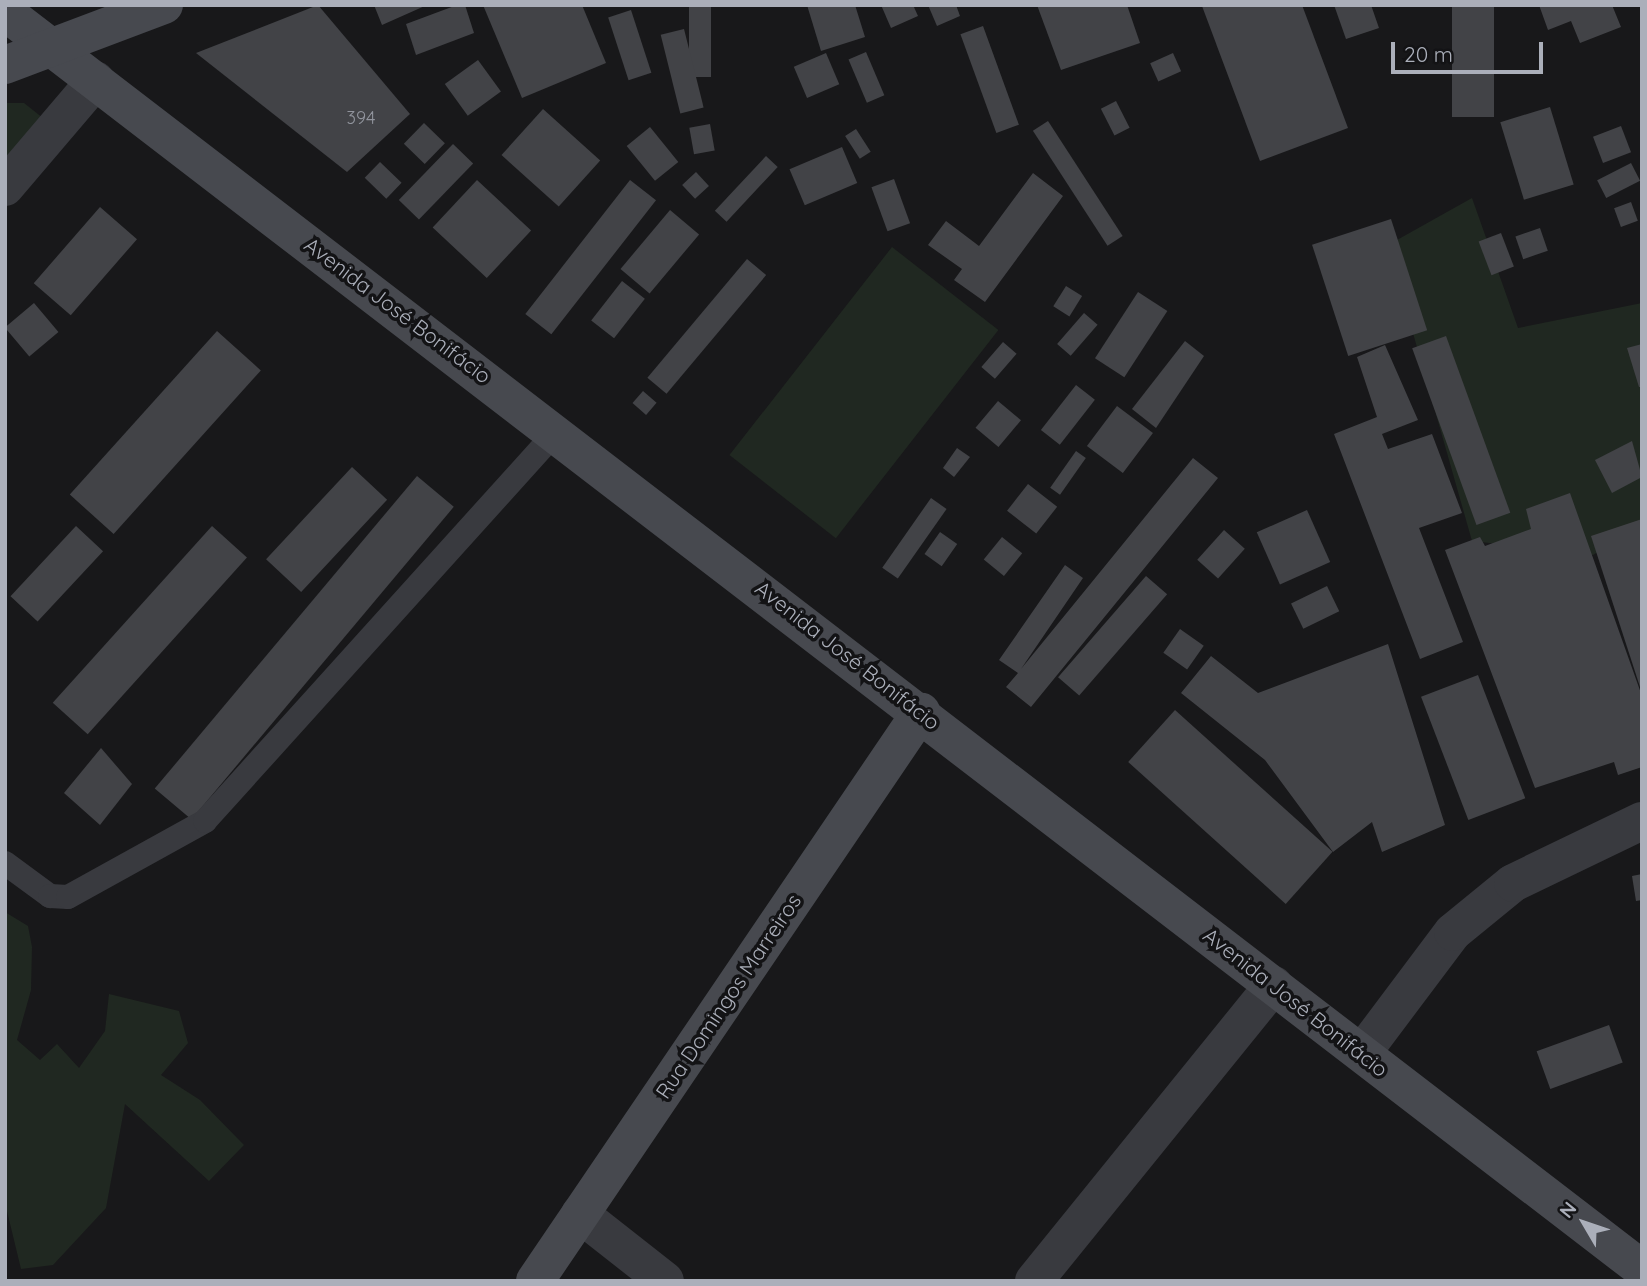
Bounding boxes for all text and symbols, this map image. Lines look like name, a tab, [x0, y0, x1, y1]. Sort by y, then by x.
scale bar	[1395, 28, 1547, 72]
text: 20 m	[1404, 41, 1453, 67]
house number: 394	[347, 107, 375, 129]
street label: Avenida José Bonifácio	[300, 232, 496, 388]
street label: Avenida José Bonifácio	[751, 575, 945, 735]
street label: Rua Domingos Marreiros	[650, 889, 806, 1103]
street label: Avenida José Bonifácio	[1199, 922, 1393, 1082]
north arrow	[1549, 1188, 1619, 1258]
text: N	[1554, 1197, 1581, 1223]

